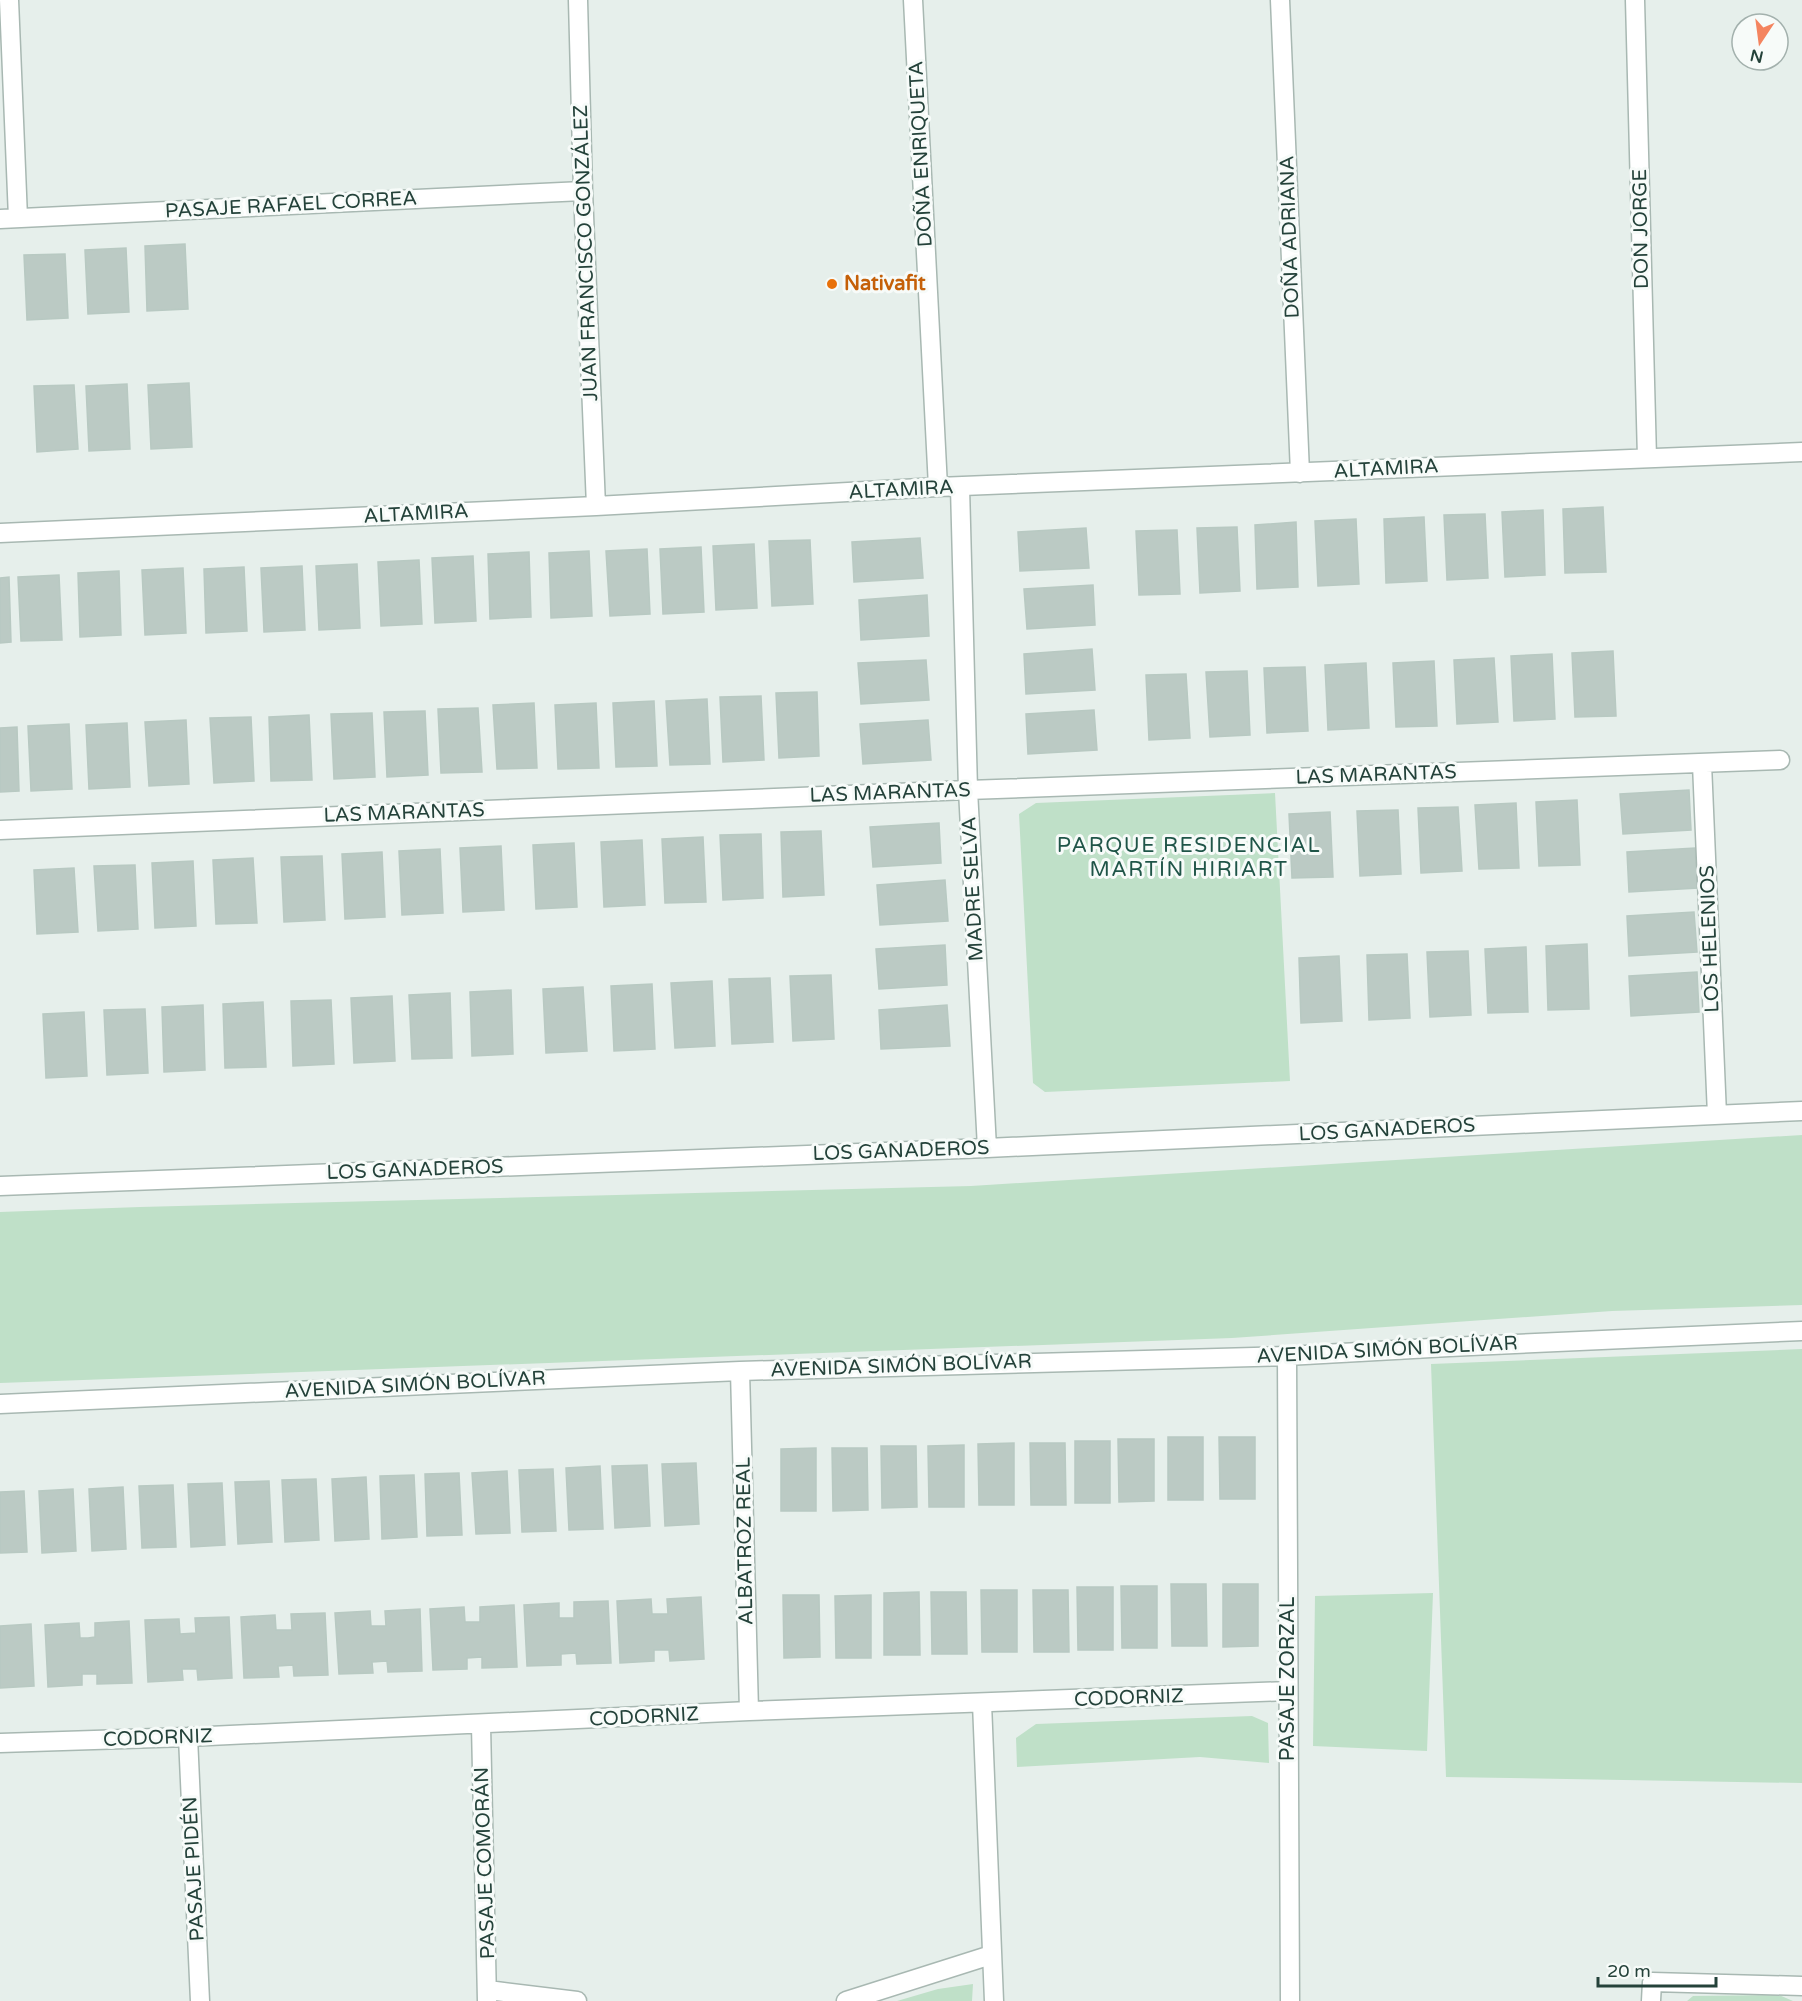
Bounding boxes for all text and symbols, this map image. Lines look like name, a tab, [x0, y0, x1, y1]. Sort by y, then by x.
north arrow	[1730, 12, 1790, 72]
text: N	[1748, 44, 1765, 67]
street label: DOÑA ENRIQUETA	[903, 60, 938, 248]
street label: JUAN FRANCISCO GONZÁLEZ	[568, 104, 603, 402]
street label: DOÑA ADRIANA	[1274, 155, 1305, 319]
street label: DON JORGE	[1628, 169, 1654, 289]
street label: PASAJE RAFAEL CORREA	[164, 186, 418, 224]
place label: Nativafit	[844, 272, 926, 296]
marker: Nativafit	[825, 277, 839, 291]
street label: ALTAMIRA	[1333, 454, 1439, 484]
street label: ALTAMIRA	[848, 475, 954, 505]
street label: ALTAMIRA	[363, 499, 469, 529]
street label: LAS MARANTAS	[1295, 760, 1457, 790]
street label: LAS MARANTAS	[809, 778, 971, 808]
street label: LAS MARANTAS	[323, 798, 485, 828]
street label: MADRE SELVA	[957, 816, 989, 962]
district label: PARQUE RESIDENCIAL MARTÍN HIRIART	[1057, 833, 1321, 882]
street label: LOS HELENIOS	[1695, 865, 1725, 1013]
street label: LOS GANADEROS	[1298, 1113, 1476, 1147]
street label: LOS GANADEROS	[812, 1136, 990, 1166]
street label: LOS GANADEROS	[326, 1155, 504, 1185]
street label: AVENIDA SIMÓN BOLÍVAR	[1256, 1330, 1518, 1369]
street label: AVENIDA SIMÓN BOLÍVAR	[770, 1348, 1032, 1383]
street label: AVENIDA SIMÓN BOLÍVAR	[284, 1365, 546, 1404]
street label: ALBATROZ REAL	[732, 1456, 758, 1625]
street label: PASAJE ZORZAL	[1276, 1596, 1300, 1761]
street label: CODORNIZ	[1074, 1684, 1184, 1712]
street label: CODORNIZ	[589, 1702, 699, 1732]
street label: CODORNIZ	[103, 1724, 213, 1752]
street label: PASAJE COMORÁN	[469, 1766, 500, 1960]
street label: PASAJE PIDÉN	[177, 1796, 210, 1942]
scale bar	[1598, 1950, 1716, 1988]
text: 20 m	[1607, 1960, 1651, 1982]

